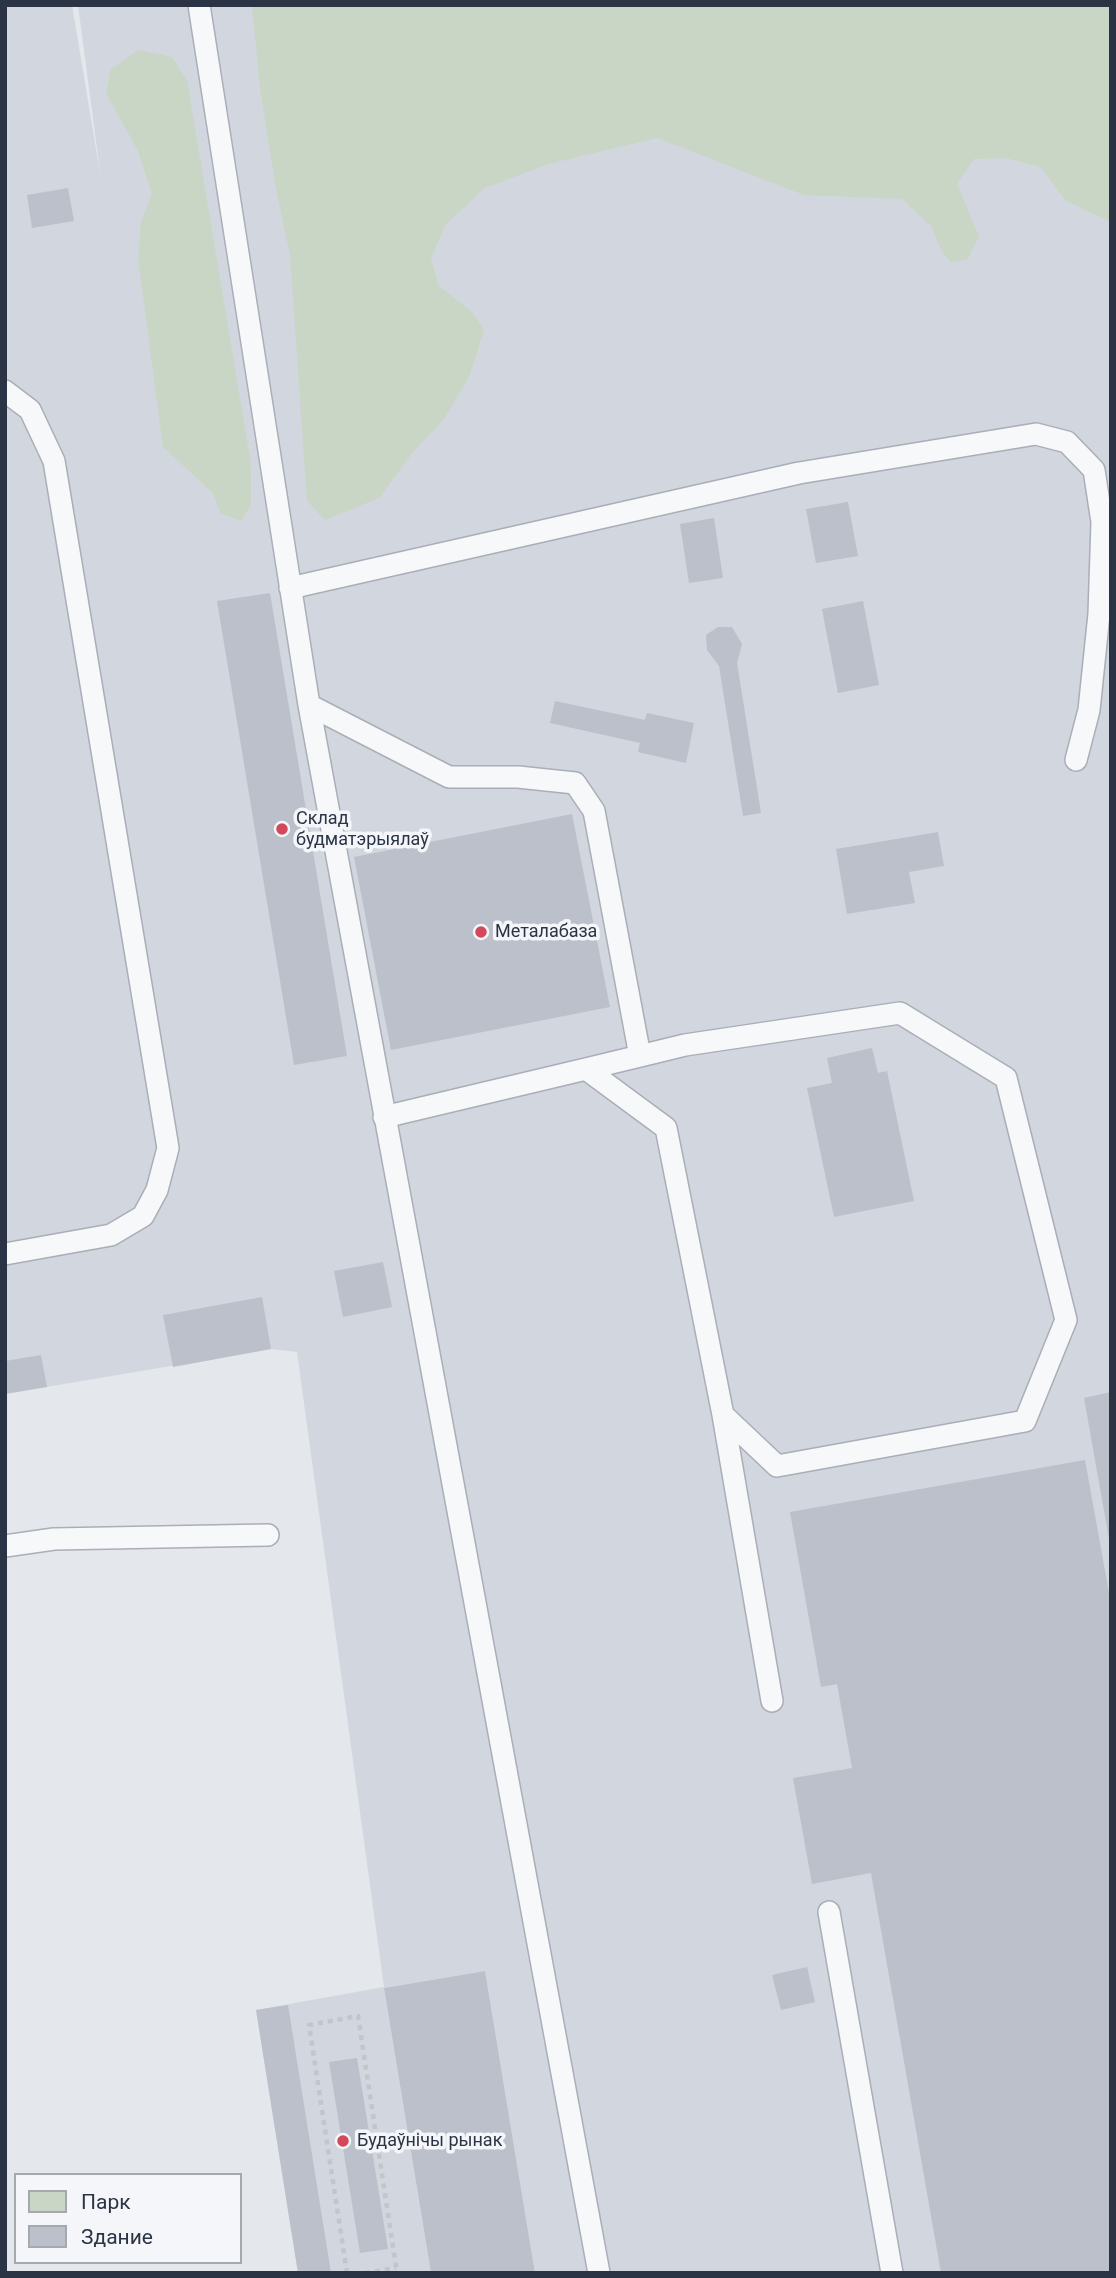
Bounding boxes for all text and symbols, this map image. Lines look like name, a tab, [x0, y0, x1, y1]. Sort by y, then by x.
place label: Склад будматэрыялаў	[296, 808, 429, 850]
marker: Склад будматэрыялаў	[274, 821, 290, 837]
place label: Металабаза	[495, 921, 597, 943]
marker: Металабаза	[473, 924, 489, 940]
place label: Будаўнічы рынак	[357, 2130, 502, 2152]
marker: Будаўнічы рынак	[335, 2133, 351, 2149]
legend	[14, 2173, 242, 2264]
text: Парк	[81, 2190, 131, 2214]
text: Здание	[81, 2225, 153, 2249]

